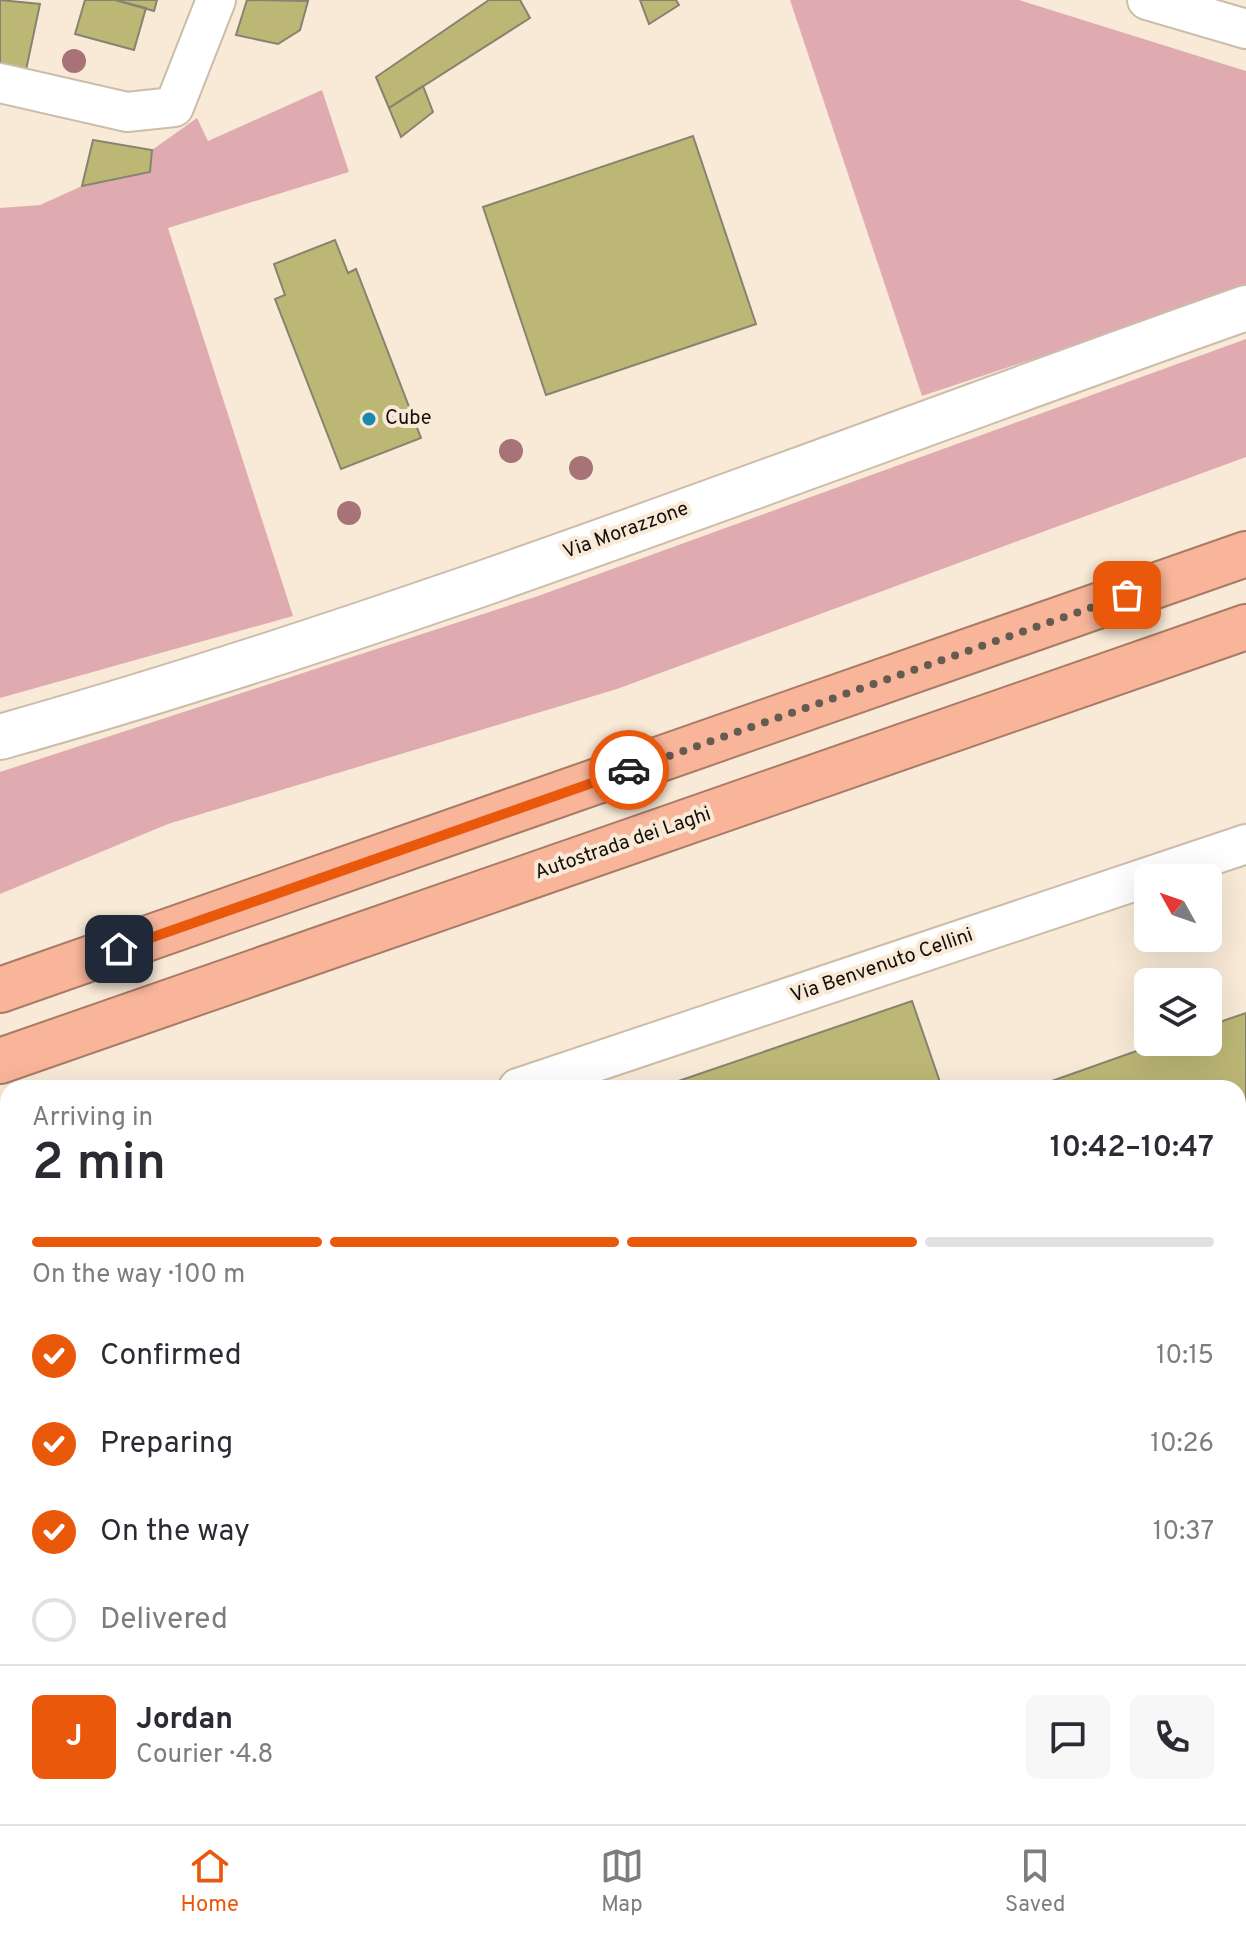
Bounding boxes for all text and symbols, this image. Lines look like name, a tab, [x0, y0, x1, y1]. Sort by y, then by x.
place label: Cube	[385, 406, 432, 432]
marker: Cube	[360, 410, 378, 428]
street label: Via Morazzone	[560, 496, 692, 566]
pin	[1093, 561, 1161, 629]
icon: bag	[1105, 573, 1149, 617]
courier	[589, 730, 669, 810]
icon: car	[607, 748, 651, 792]
street label: Autostrada dei Laghi	[531, 802, 715, 886]
north arrow	[1134, 864, 1222, 952]
map controls	[1134, 864, 1222, 1056]
pin	[85, 915, 153, 983]
street label: Via Benvenuto Cellini	[787, 923, 977, 1009]
icon: home	[97, 927, 141, 971]
button: layers	[1134, 968, 1222, 1056]
text: Arriving in	[32, 1102, 153, 1135]
text: 10:42–10:47	[1050, 1130, 1214, 1167]
text: 2 min	[32, 1132, 166, 1198]
text: On the way · 100 m	[32, 1259, 245, 1292]
icon: check	[32, 1334, 76, 1378]
text: Confirmed	[100, 1338, 242, 1375]
text: 10:15	[1156, 1340, 1214, 1373]
icon: check	[32, 1422, 76, 1466]
text: Preparing	[100, 1426, 233, 1463]
text: 10:26	[1150, 1428, 1214, 1461]
icon: check	[32, 1510, 76, 1554]
text: On the way	[100, 1514, 250, 1551]
text: 10:37	[1153, 1516, 1214, 1549]
text: Delivered	[100, 1602, 228, 1639]
button: chat	[1026, 1695, 1110, 1779]
button: phone	[1130, 1695, 1214, 1779]
text: Jordan	[136, 1702, 233, 1739]
text: J	[66, 1719, 82, 1756]
text: Courier · 4.8	[136, 1739, 273, 1772]
tab: Home	[181, 1844, 239, 1919]
tab: Map	[600, 1844, 644, 1919]
tab: Saved	[1005, 1844, 1065, 1919]

